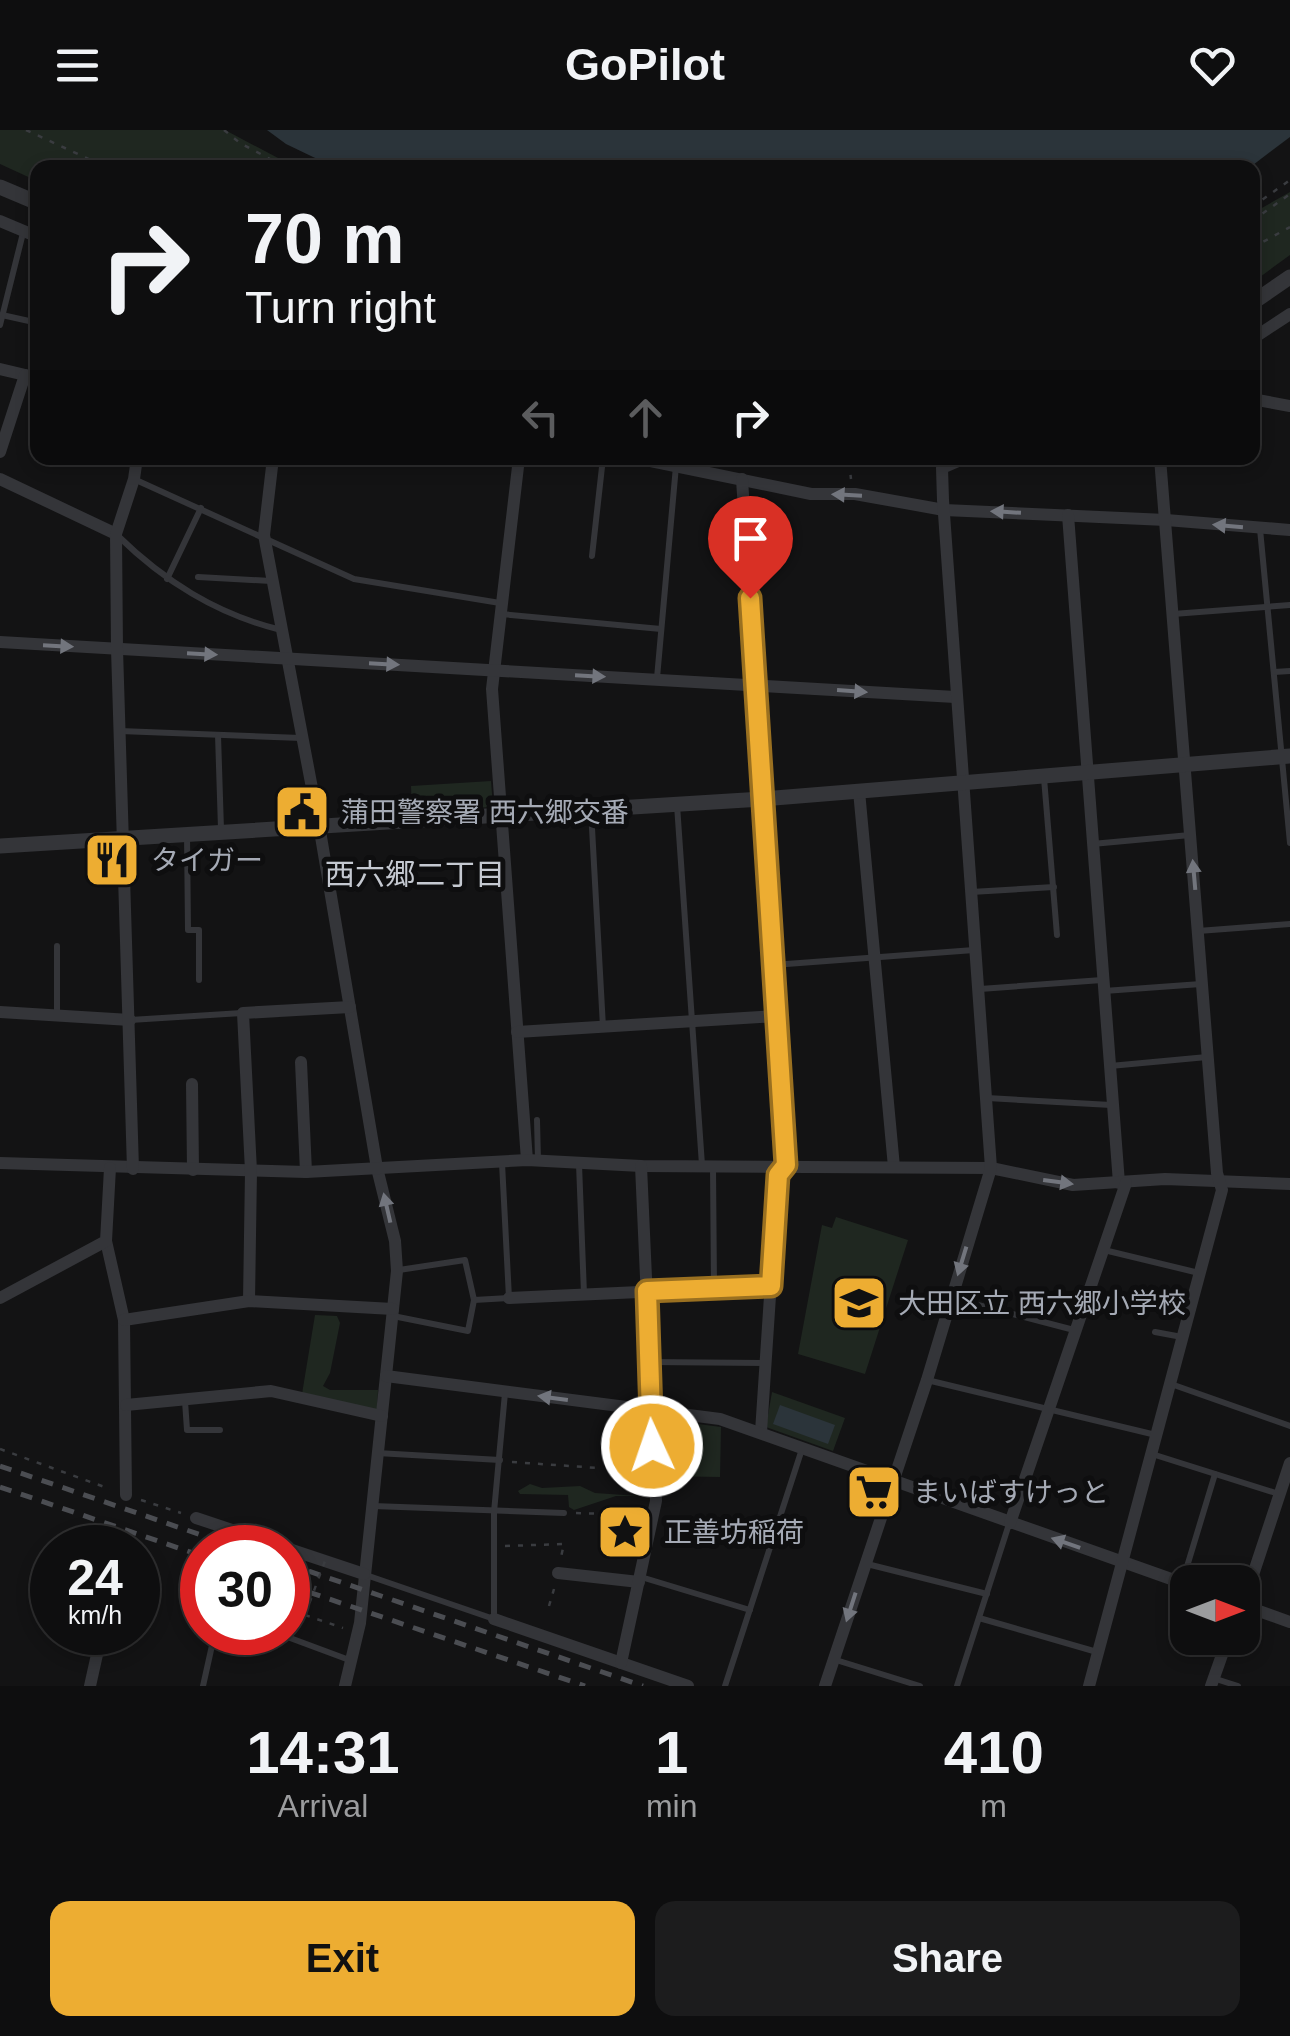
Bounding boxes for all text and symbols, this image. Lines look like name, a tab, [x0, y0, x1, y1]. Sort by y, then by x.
icon: menu	[50, 38, 105, 93]
icon: heart	[1185, 38, 1240, 93]
text: GoPilot	[565, 39, 725, 90]
icon: right	[80, 200, 210, 330]
text: 70 m	[245, 200, 405, 278]
text: Turn right	[245, 282, 436, 333]
icon: left	[513, 390, 568, 445]
icon: ahead	[618, 390, 673, 445]
icon: right	[723, 390, 778, 445]
one-way arrow	[831, 487, 863, 503]
pin	[708, 496, 793, 599]
one-way arrow	[989, 504, 1021, 520]
icon: arrive	[723, 511, 778, 566]
one-way arrow	[1212, 517, 1243, 533]
one-way arrow	[43, 638, 75, 654]
one-way arrow	[186, 646, 218, 662]
one-way arrow	[369, 656, 401, 672]
one-way arrow	[575, 668, 607, 684]
one-way arrow	[837, 683, 869, 699]
public building icon: 蒲田警察署 西六郷交番	[272, 782, 332, 842]
place label: 蒲田警察署 西六郷交番	[341, 797, 629, 828]
restaurant icon: タイガー	[82, 830, 142, 890]
place label: タイガー	[151, 845, 263, 876]
district label: 西六郷二丁目	[325, 858, 505, 891]
one-way arrow	[1186, 858, 1202, 890]
one-way arrow	[1043, 1174, 1074, 1190]
one-way arrow	[379, 1192, 394, 1223]
one-way arrow	[954, 1247, 969, 1277]
school or university icon: 大田区立 西六郷小学校	[829, 1273, 889, 1333]
place label: 大田区立 西六郷小学校	[898, 1288, 1186, 1319]
one-way arrow	[537, 1390, 569, 1406]
position arrow	[600, 1394, 704, 1498]
supermarket icon: まいばすけっと	[844, 1462, 904, 1522]
place label: まいばすけっと	[913, 1477, 1109, 1508]
place icon: 正善坊稲荷	[595, 1502, 655, 1562]
place label: 正善坊稲荷	[664, 1517, 804, 1548]
speed limit sign: 30	[180, 1525, 310, 1655]
one-way arrow	[1050, 1534, 1080, 1549]
text: 24	[67, 1550, 123, 1606]
north arrow	[1170, 1565, 1260, 1655]
map controls	[1170, 1565, 1260, 1655]
one-way arrow	[842, 1592, 857, 1622]
text: km/h	[68, 1601, 122, 1629]
text: 14:31	[246, 1719, 400, 1786]
text: 1	[655, 1719, 688, 1786]
text: 410	[944, 1719, 1044, 1786]
text: Arrival	[278, 1788, 368, 1824]
text: min	[646, 1788, 697, 1824]
text: m	[980, 1788, 1007, 1824]
button: Exit	[50, 1901, 635, 2016]
button: Share	[655, 1901, 1240, 2016]

